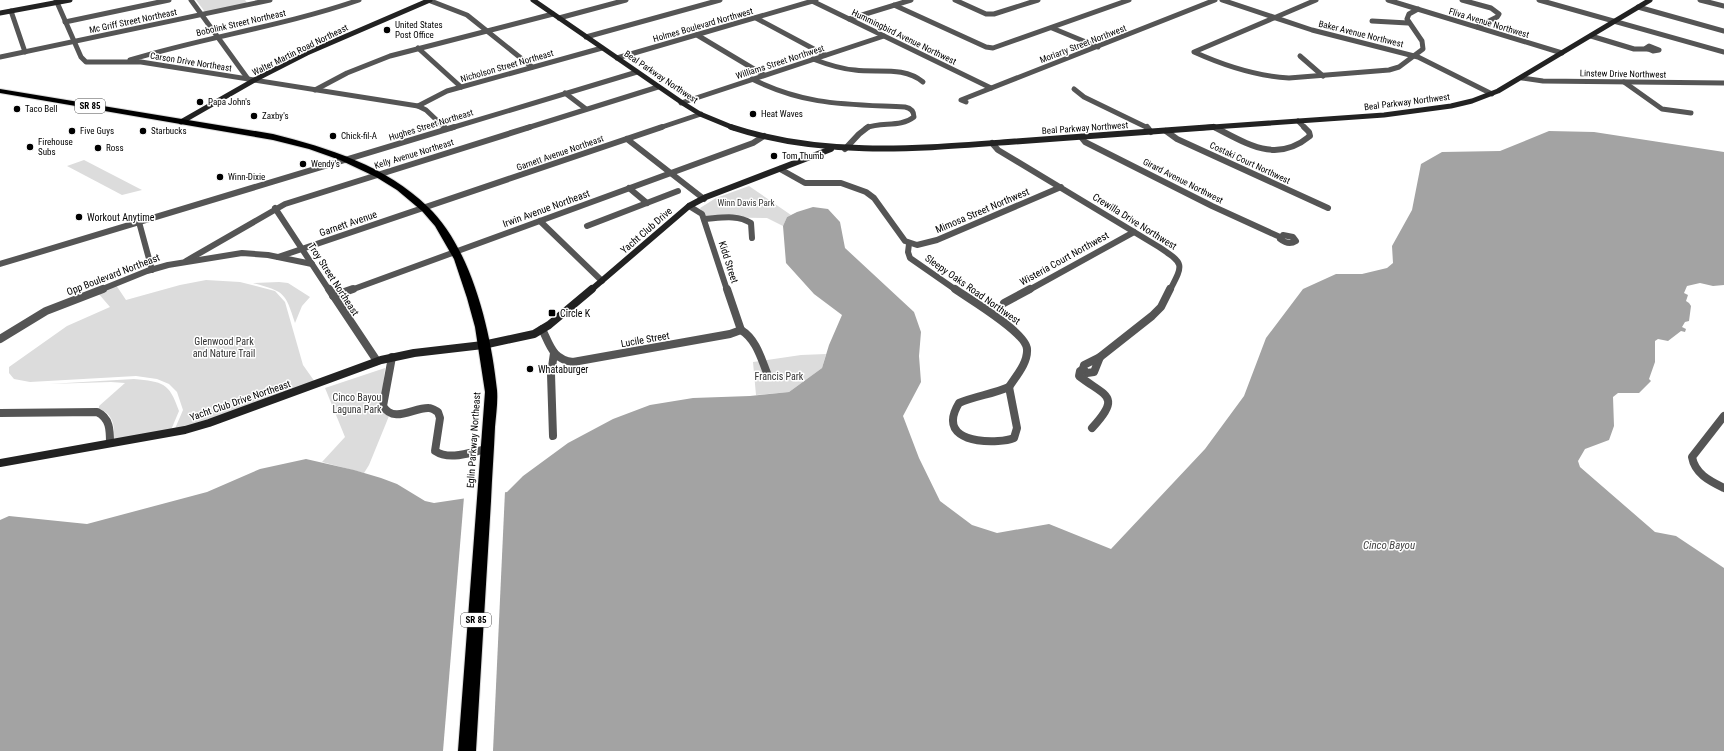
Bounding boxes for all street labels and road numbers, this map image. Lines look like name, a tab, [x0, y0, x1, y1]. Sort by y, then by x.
street label: Holmes Boulevard Northwest	[652, 6, 754, 44]
street label: Fliva Avenue Northwest	[1448, 6, 1531, 40]
street label: Mc Griff Street Northeast	[88, 7, 178, 35]
street label: Hummingbird Avenue Northwest	[850, 7, 958, 67]
street label: Bobolink Street Northeast	[195, 8, 287, 38]
street label: Baker Avenue Northwest	[1318, 19, 1405, 49]
street label: Walter Martin Road Northeast	[250, 22, 350, 78]
street label: Moriarty Street Northwest	[1038, 23, 1128, 65]
street label: Williams Street Northwest	[734, 43, 826, 81]
street label: Nicholson Street Northeast	[459, 48, 555, 84]
street label: Beal Parkway Northwest	[622, 49, 700, 105]
street label: Carson Drive Northeast	[149, 51, 233, 73]
street label: Linstew Drive Northwest	[1580, 68, 1667, 80]
street label: Beal Parkway Northwest	[1363, 92, 1451, 112]
road number: SR 85	[75, 99, 105, 113]
street label: Hughes Street Northeast	[388, 107, 475, 143]
street label: Beal Parkway Northwest	[1042, 120, 1129, 136]
street label: Garnett Avenue Northeast	[515, 133, 605, 173]
street label: Kelly Avenue Northeast	[373, 137, 455, 171]
street label: Costaki Court Northwest	[1208, 140, 1292, 186]
street label: Girard Avenue Northwest	[1141, 156, 1225, 206]
street label: Mimosa Street Northwest	[934, 186, 1031, 235]
street label: Irwin Avenue Northeast	[501, 188, 591, 229]
street label: Crewilla Drive Northwest	[1091, 191, 1179, 252]
street label: Yacht Club Drive	[618, 205, 674, 256]
street label: Garnett Avenue	[318, 208, 379, 238]
street label: Wisteria Court Northwest	[1018, 229, 1111, 287]
street label: Kidd Street	[717, 240, 740, 285]
street label: Troy Street Northeast	[306, 241, 361, 318]
street label: Opp Boulevard Northeast	[65, 252, 161, 297]
street label: Sleepy Oaks Road Northwest	[923, 252, 1022, 327]
street label: Lucile Street	[620, 330, 670, 349]
street label: Yacht Club Drive Northeast	[188, 378, 292, 423]
street label: Eglin Parkway Northeast	[465, 392, 482, 488]
road number: SR 85	[461, 613, 491, 627]

